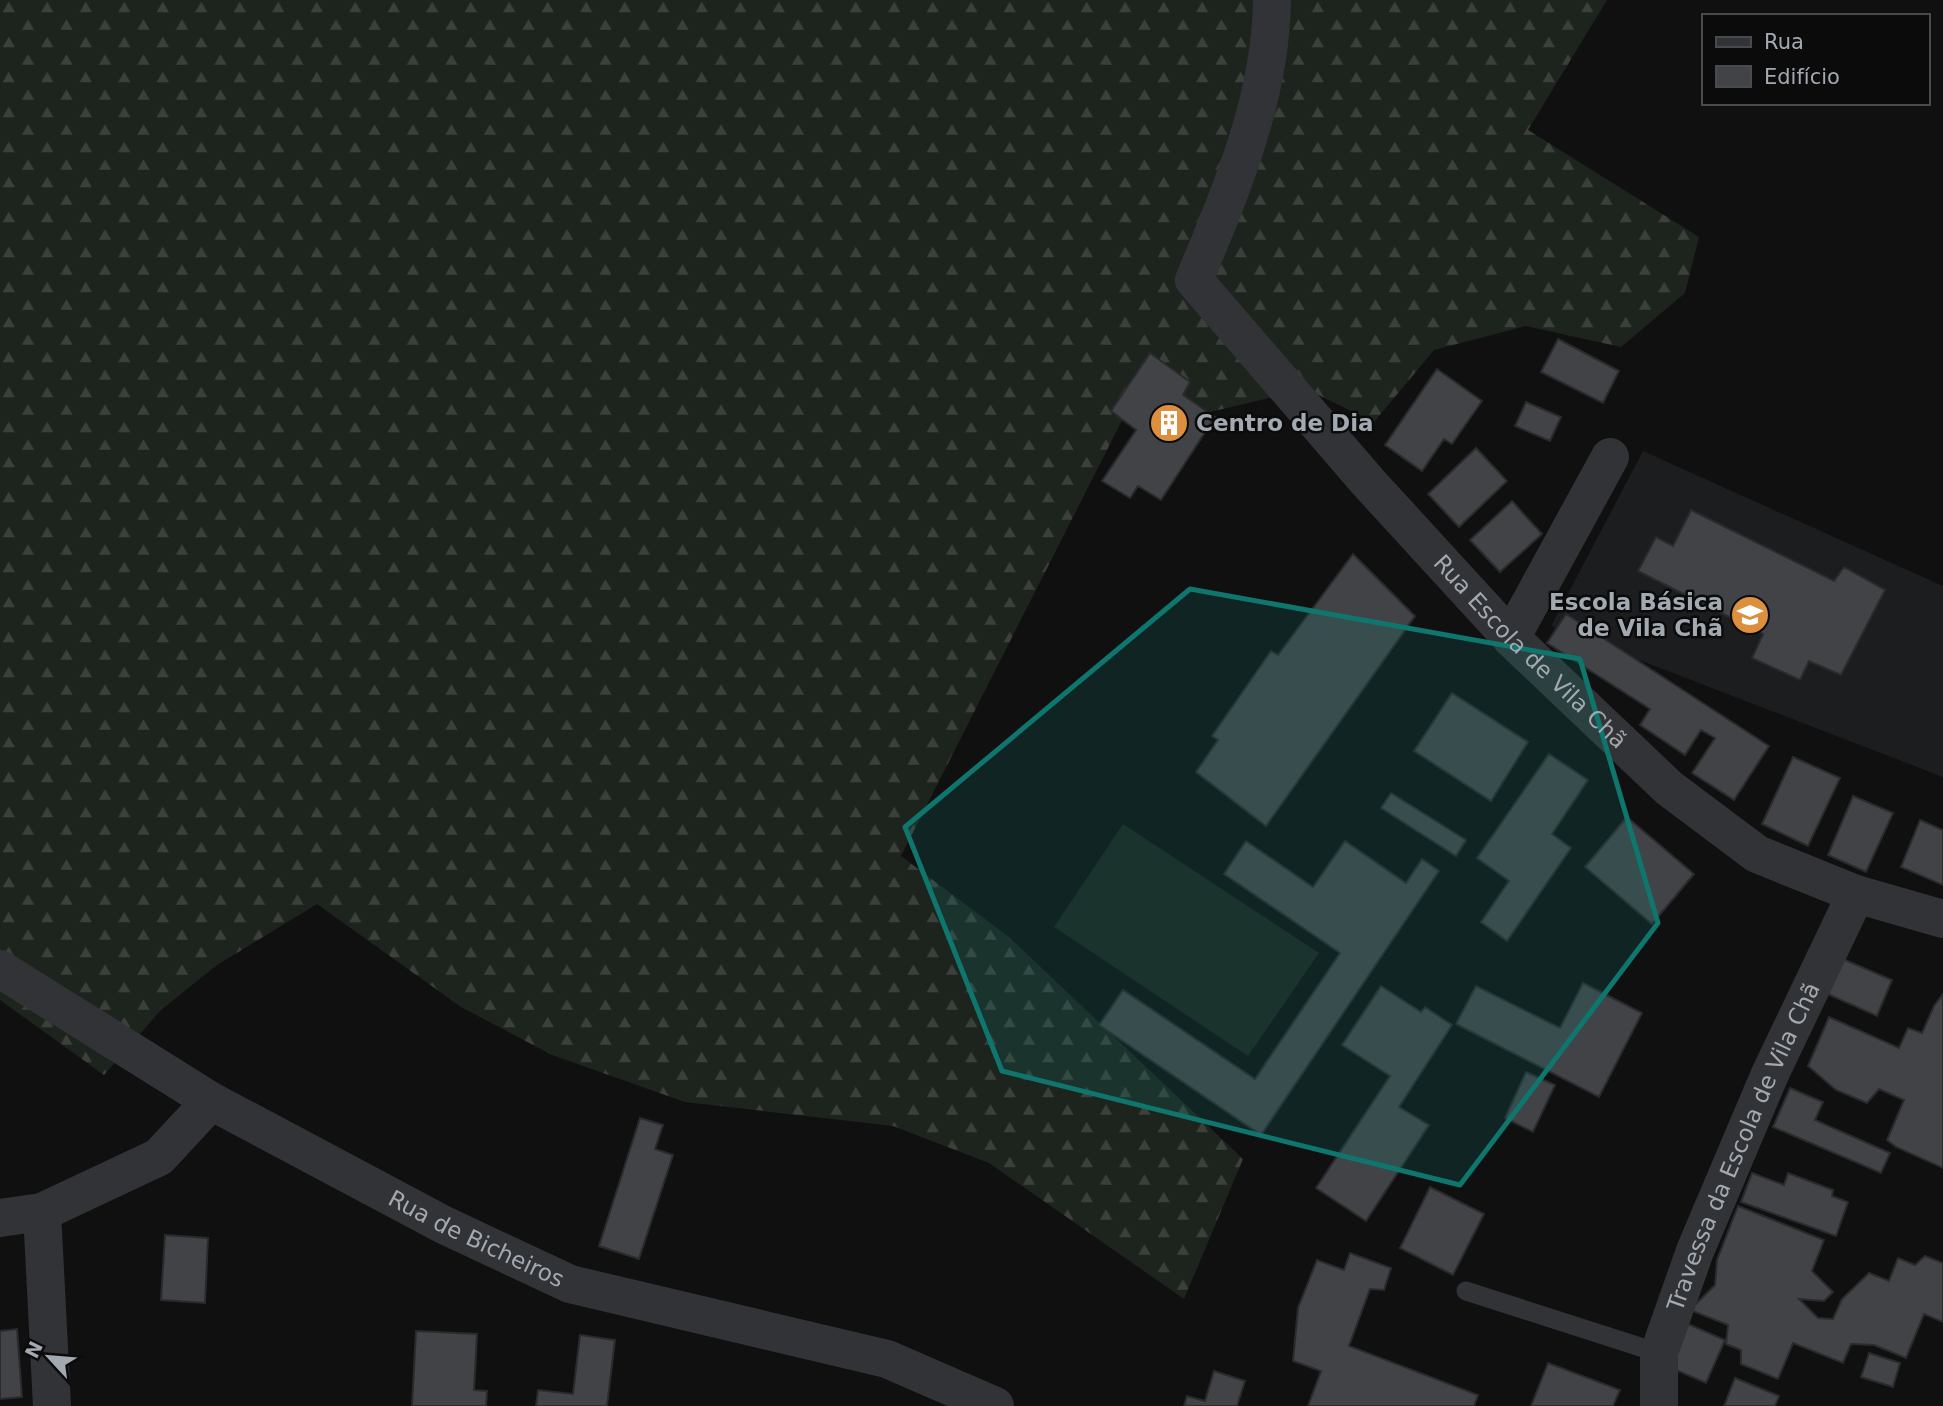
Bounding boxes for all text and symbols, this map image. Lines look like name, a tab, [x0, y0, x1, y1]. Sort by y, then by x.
legend	[1702, 14, 1929, 105]
text: Rua	[1764, 30, 1804, 54]
text: Edifício	[1764, 65, 1840, 89]
building icon: Centro de Dia	[1148, 402, 1190, 444]
place label: Centro de Dia	[1196, 410, 1374, 436]
street label: Rua Escola de Vila Chã	[1428, 550, 1632, 754]
place label: Escola Básica de Vila Chã	[1549, 589, 1723, 641]
school or university icon: Escola Básica de Vila Chã	[1729, 594, 1771, 636]
street label: Travessa da Escola de Vila Chã	[1662, 978, 1825, 1315]
street label: Rua de Bicheiros	[384, 1185, 568, 1292]
north arrow	[14, 1322, 84, 1392]
text: N	[20, 1338, 47, 1362]

